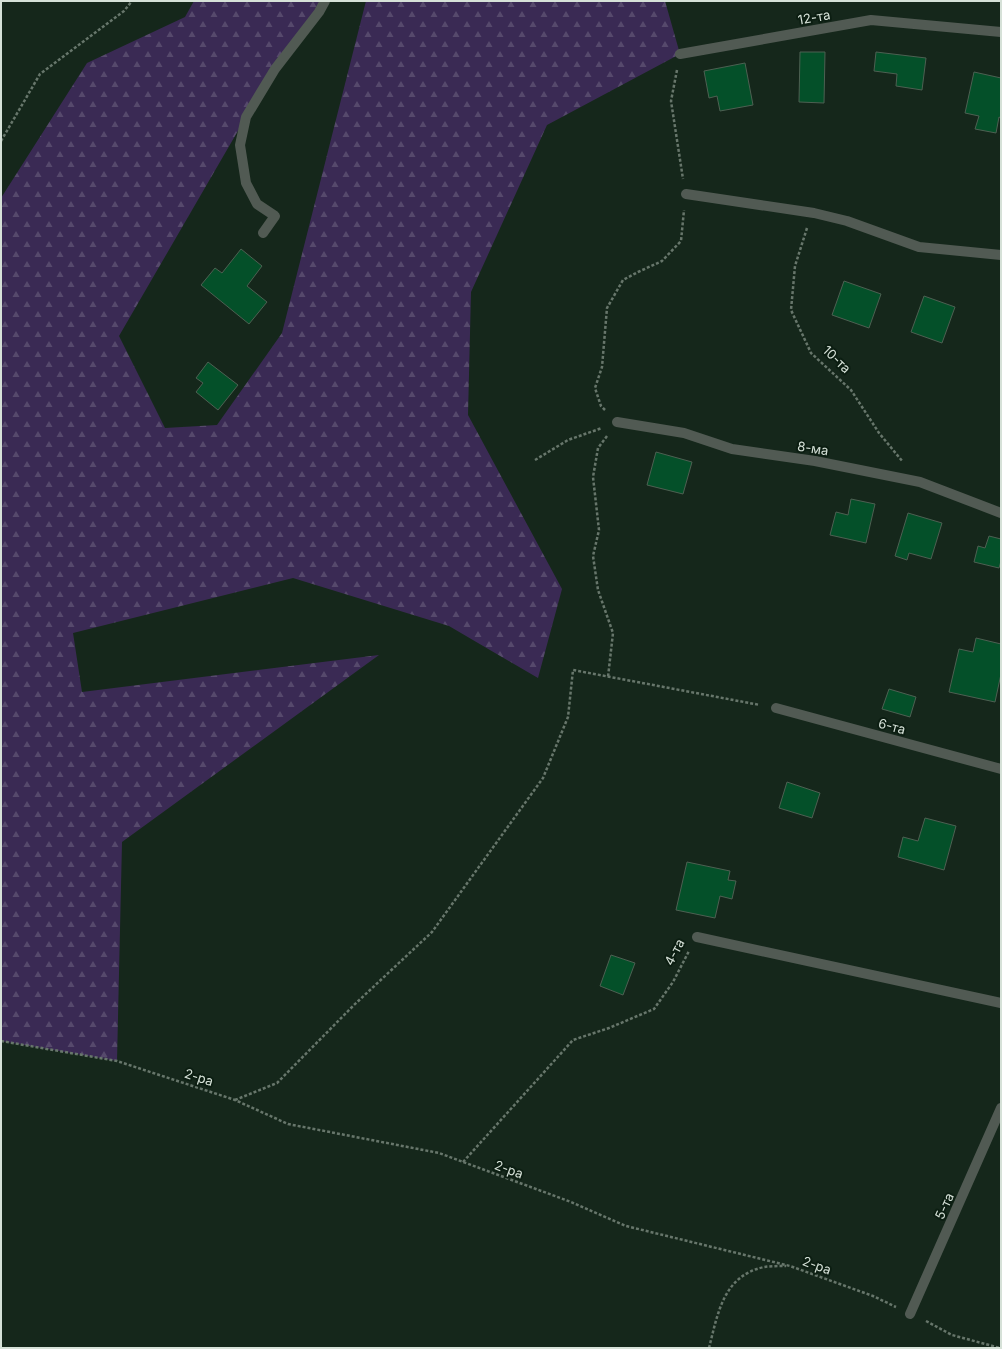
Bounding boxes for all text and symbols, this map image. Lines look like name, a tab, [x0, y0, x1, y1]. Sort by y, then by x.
street label: 12-та	[797, 6, 831, 28]
street label: 10-та	[820, 342, 854, 376]
street label: 8-ма	[796, 438, 830, 458]
street label: 6-та	[877, 715, 907, 737]
street label: 4-та	[660, 936, 688, 968]
street label: 2-ра	[183, 1065, 215, 1089]
street label: 2-ра	[492, 1156, 526, 1182]
street label: 5-та	[931, 1190, 957, 1222]
street label: 2-ра	[800, 1252, 834, 1278]

